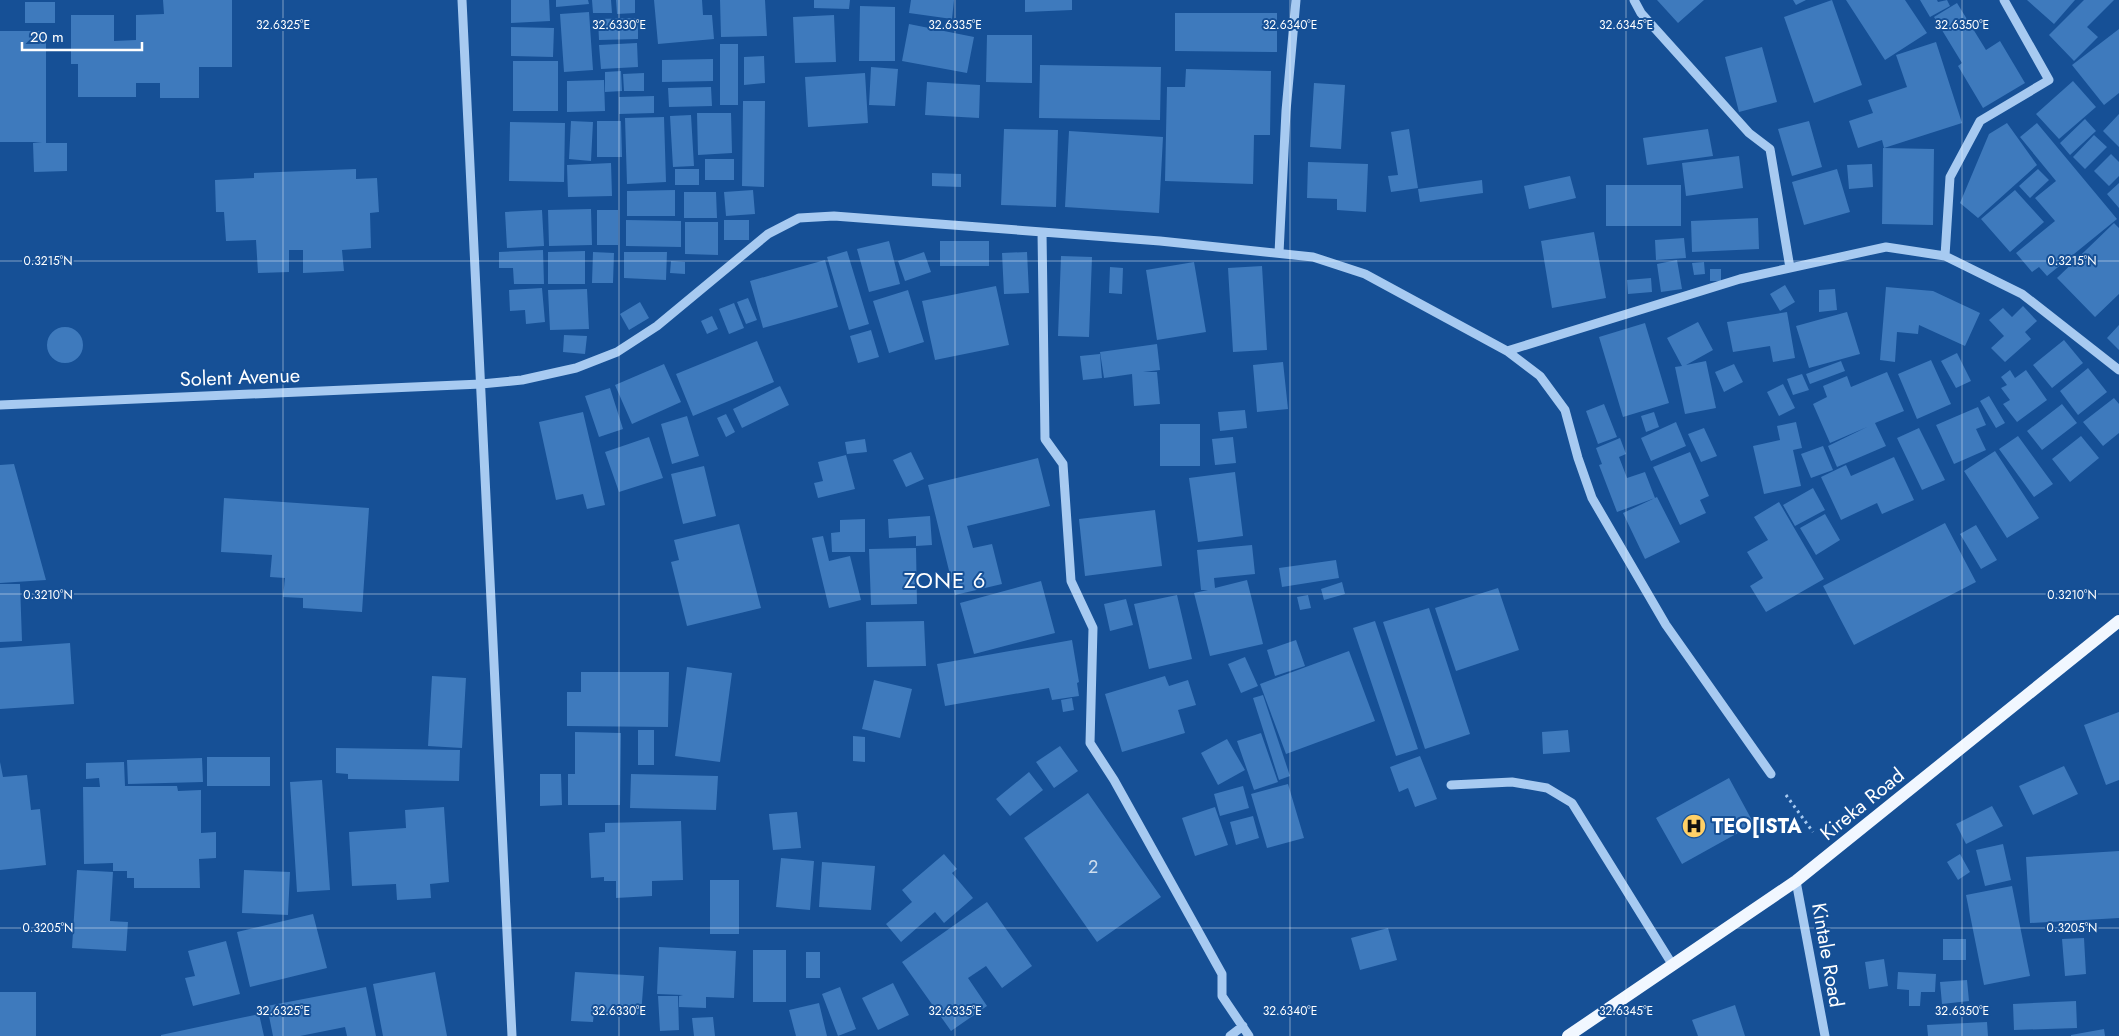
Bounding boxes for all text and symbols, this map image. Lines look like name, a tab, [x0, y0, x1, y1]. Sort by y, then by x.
text: 32.6325°E	[256, 16, 310, 34]
text: 32.6330°E	[592, 16, 646, 34]
text: 32.6335°E	[928, 16, 982, 34]
text: 32.6340°E	[1263, 16, 1317, 34]
text: 32.6345°E	[1599, 16, 1653, 34]
text: 32.6350°E	[1935, 16, 1989, 34]
scale bar	[22, 20, 142, 52]
text: 20 m	[30, 26, 64, 48]
text: 0.3215°N	[24, 252, 72, 270]
text: 0.3215°N	[2048, 252, 2096, 270]
street label: Solent Avenue	[179, 361, 301, 394]
district label: ZONE 6	[904, 564, 986, 596]
text: 0.3210°N	[23, 586, 73, 604]
text: 0.3210°N	[2047, 586, 2097, 604]
street label: Kireka Road	[1814, 761, 1911, 847]
place label: TEO[ISTA	[1712, 812, 1802, 841]
hospital icon: TEO[ISTA	[1681, 813, 1707, 839]
house number: 2	[1088, 854, 1098, 880]
street label: Kintale Road	[1804, 901, 1851, 1010]
text: 0.3205°N	[23, 919, 73, 937]
text: 0.3205°N	[2047, 919, 2097, 937]
text: 32.6325°E	[256, 1002, 310, 1020]
text: 32.6330°E	[592, 1002, 646, 1020]
text: 32.6335°E	[928, 1002, 982, 1020]
text: 32.6340°E	[1263, 1002, 1317, 1020]
text: 32.6345°E	[1599, 1002, 1653, 1020]
text: 32.6350°E	[1935, 1002, 1989, 1020]

